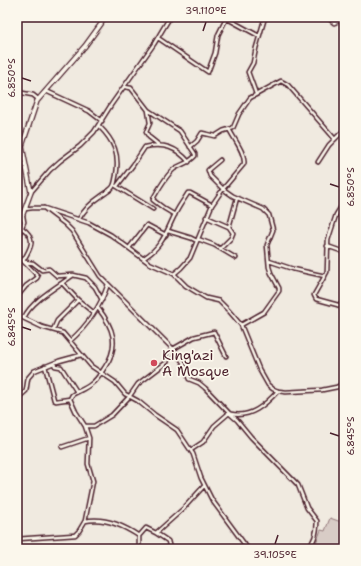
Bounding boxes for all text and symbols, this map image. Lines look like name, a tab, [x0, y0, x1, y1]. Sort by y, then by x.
text: 39.110°E	[185, 4, 227, 17]
text: 6.850°S	[5, 58, 18, 98]
text: 6.850°S	[344, 167, 357, 207]
text: 6.845°S	[5, 307, 18, 347]
place label: King'azi A Mosque	[162, 346, 229, 380]
marker: King'azi A Mosque	[149, 358, 159, 368]
text: 6.845°S	[344, 416, 357, 456]
text: 39.105°E	[253, 548, 297, 561]

